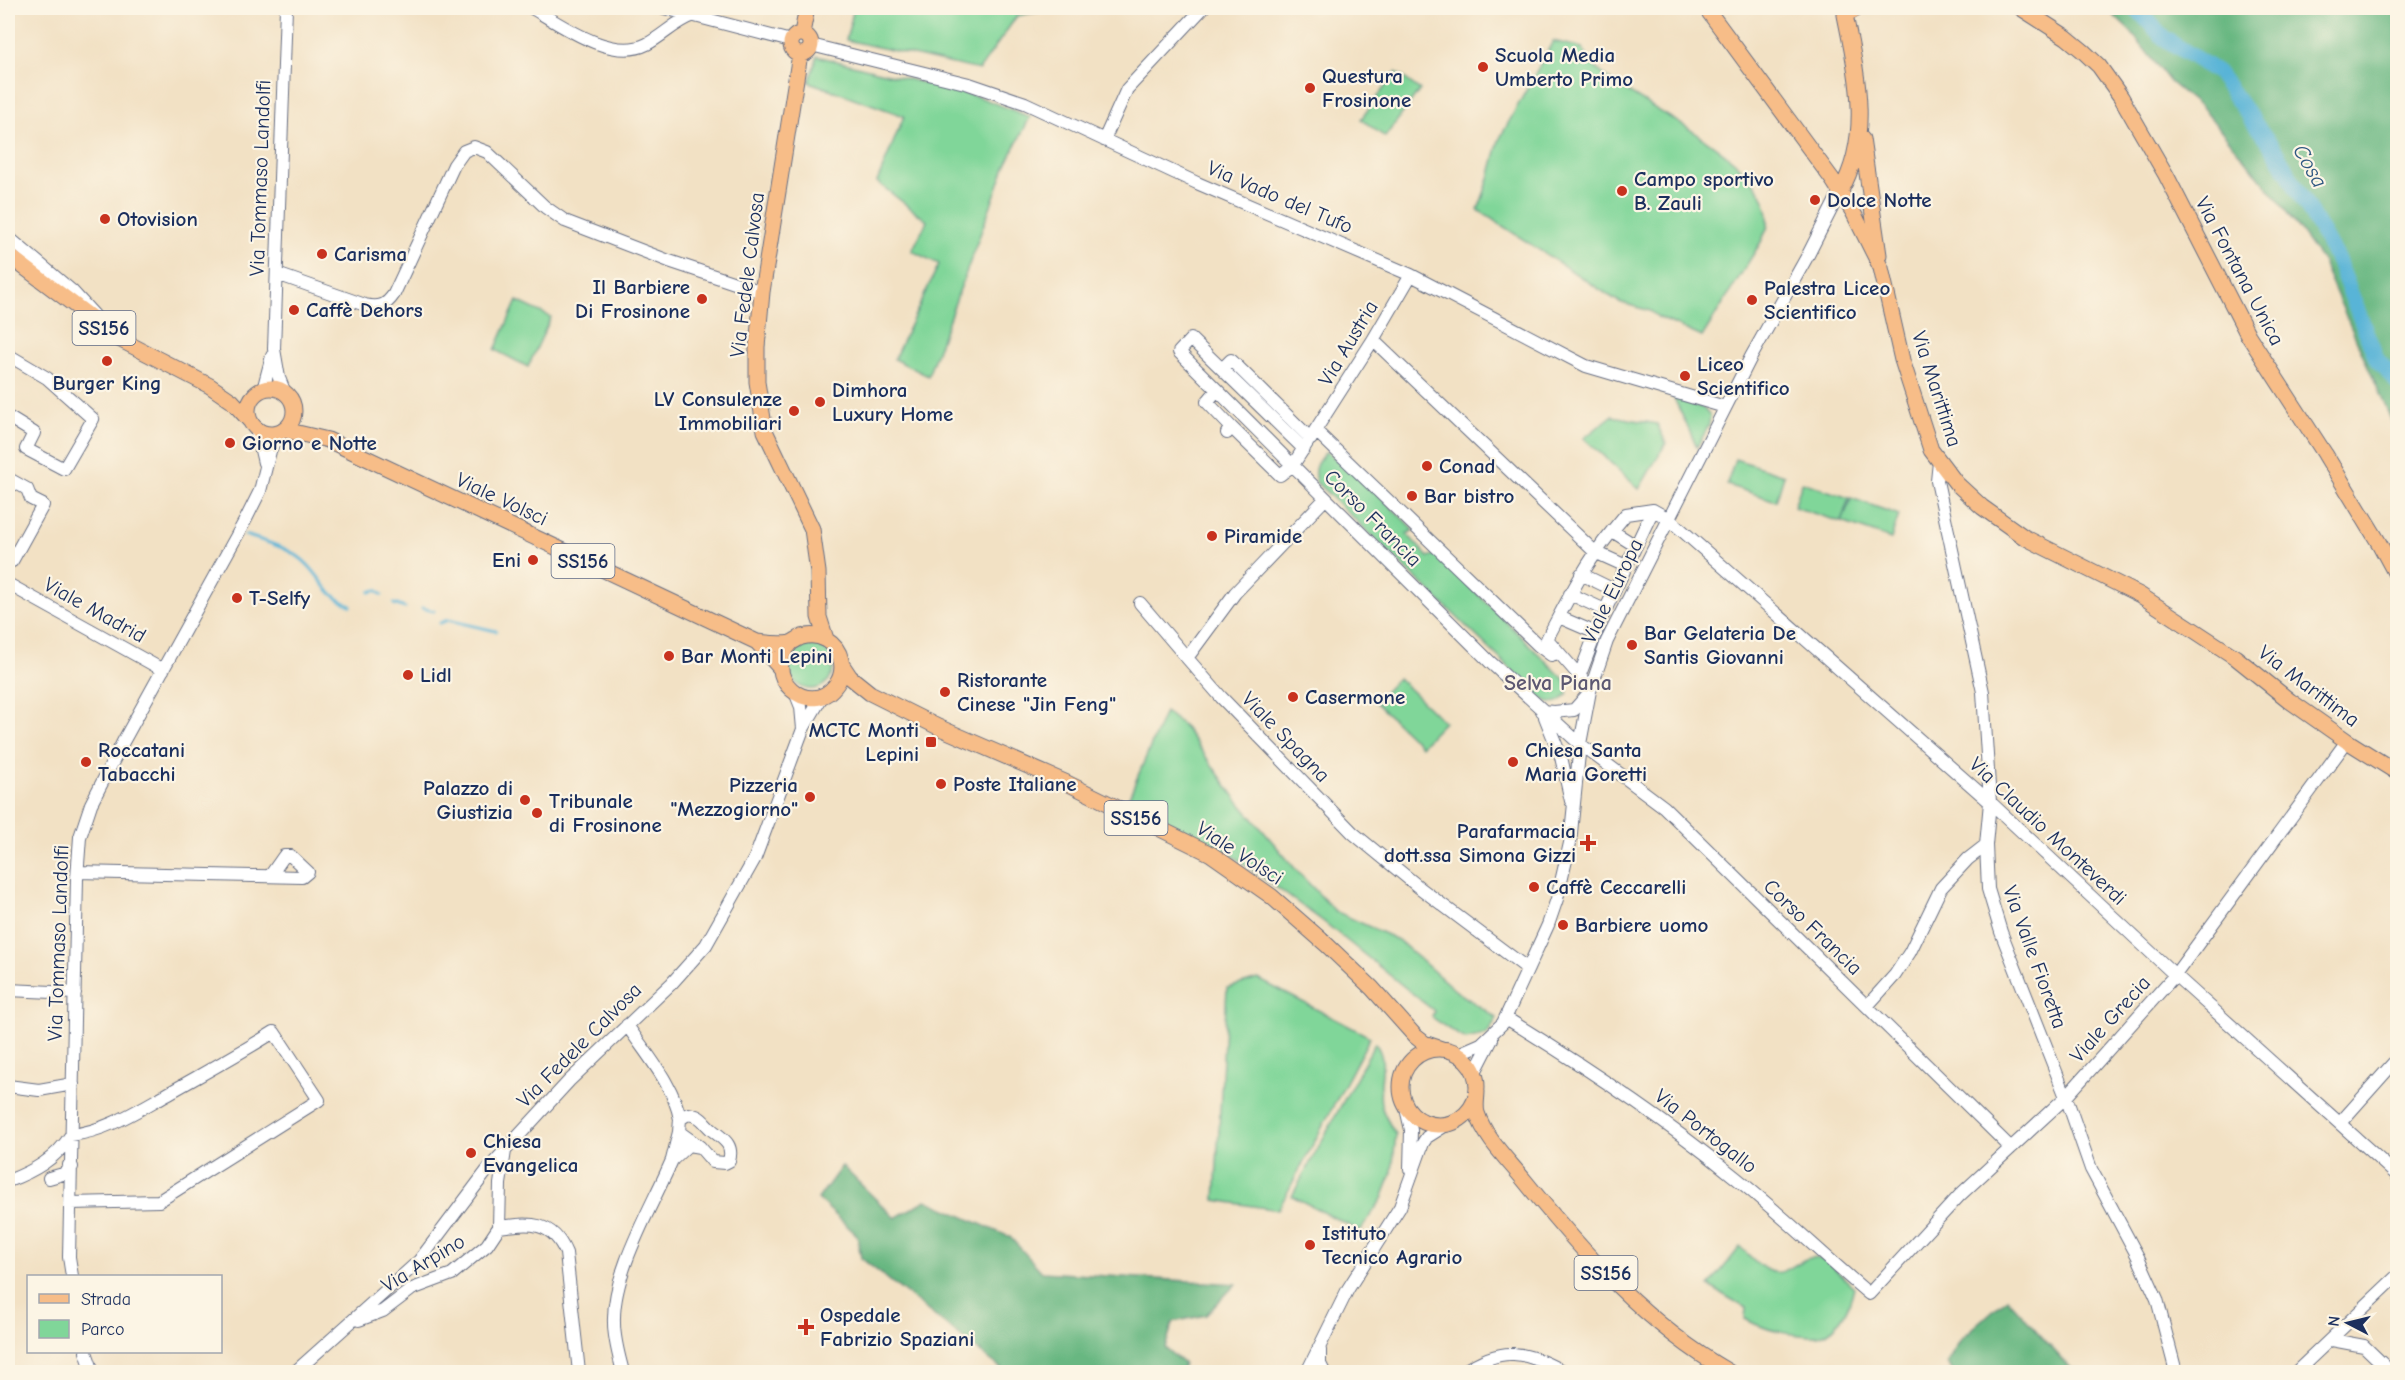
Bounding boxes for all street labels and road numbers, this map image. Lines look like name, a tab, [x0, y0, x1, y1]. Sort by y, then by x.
street label: Via Tommaso Landolfi	[245, 79, 275, 277]
street label: Via Vado del Tufo	[1204, 156, 1356, 238]
street label: Via Fedele Calvosa	[725, 191, 769, 359]
street label: Via Fontana Unica	[2191, 192, 2289, 350]
street label: Via Austria	[1313, 296, 1383, 390]
road number: SS156	[72, 311, 136, 345]
street label: Via Marittima	[1907, 328, 1967, 450]
street label: Corso Francia	[1319, 464, 1427, 572]
street label: Viale Volsci	[452, 467, 552, 531]
street label: Viale Europa	[1576, 535, 1648, 647]
road number: SS156	[552, 544, 614, 578]
street label: Viale Madrid	[40, 572, 150, 648]
street label: Via Marittima	[2254, 640, 2364, 732]
street label: Viale Spagna	[1237, 687, 1335, 787]
street label: Via Claudio Monteverdi	[1965, 752, 2131, 910]
road number: SS156	[1104, 801, 1168, 835]
street label: Viale Volsci	[1192, 816, 1288, 890]
street label: Via Tommaso Landolfi	[43, 844, 73, 1042]
street label: Corso Francia	[1759, 874, 1867, 980]
street label: Via Valle Fioretta	[1998, 882, 2072, 1032]
street label: Viale Grecia	[2065, 971, 2155, 1067]
street label: Via Fedele Calvosa	[512, 978, 646, 1112]
street label: Via Portogallo	[1650, 1084, 1762, 1178]
street label: Via Arpino	[377, 1229, 469, 1297]
road number: SS156	[1574, 1256, 1638, 1290]

